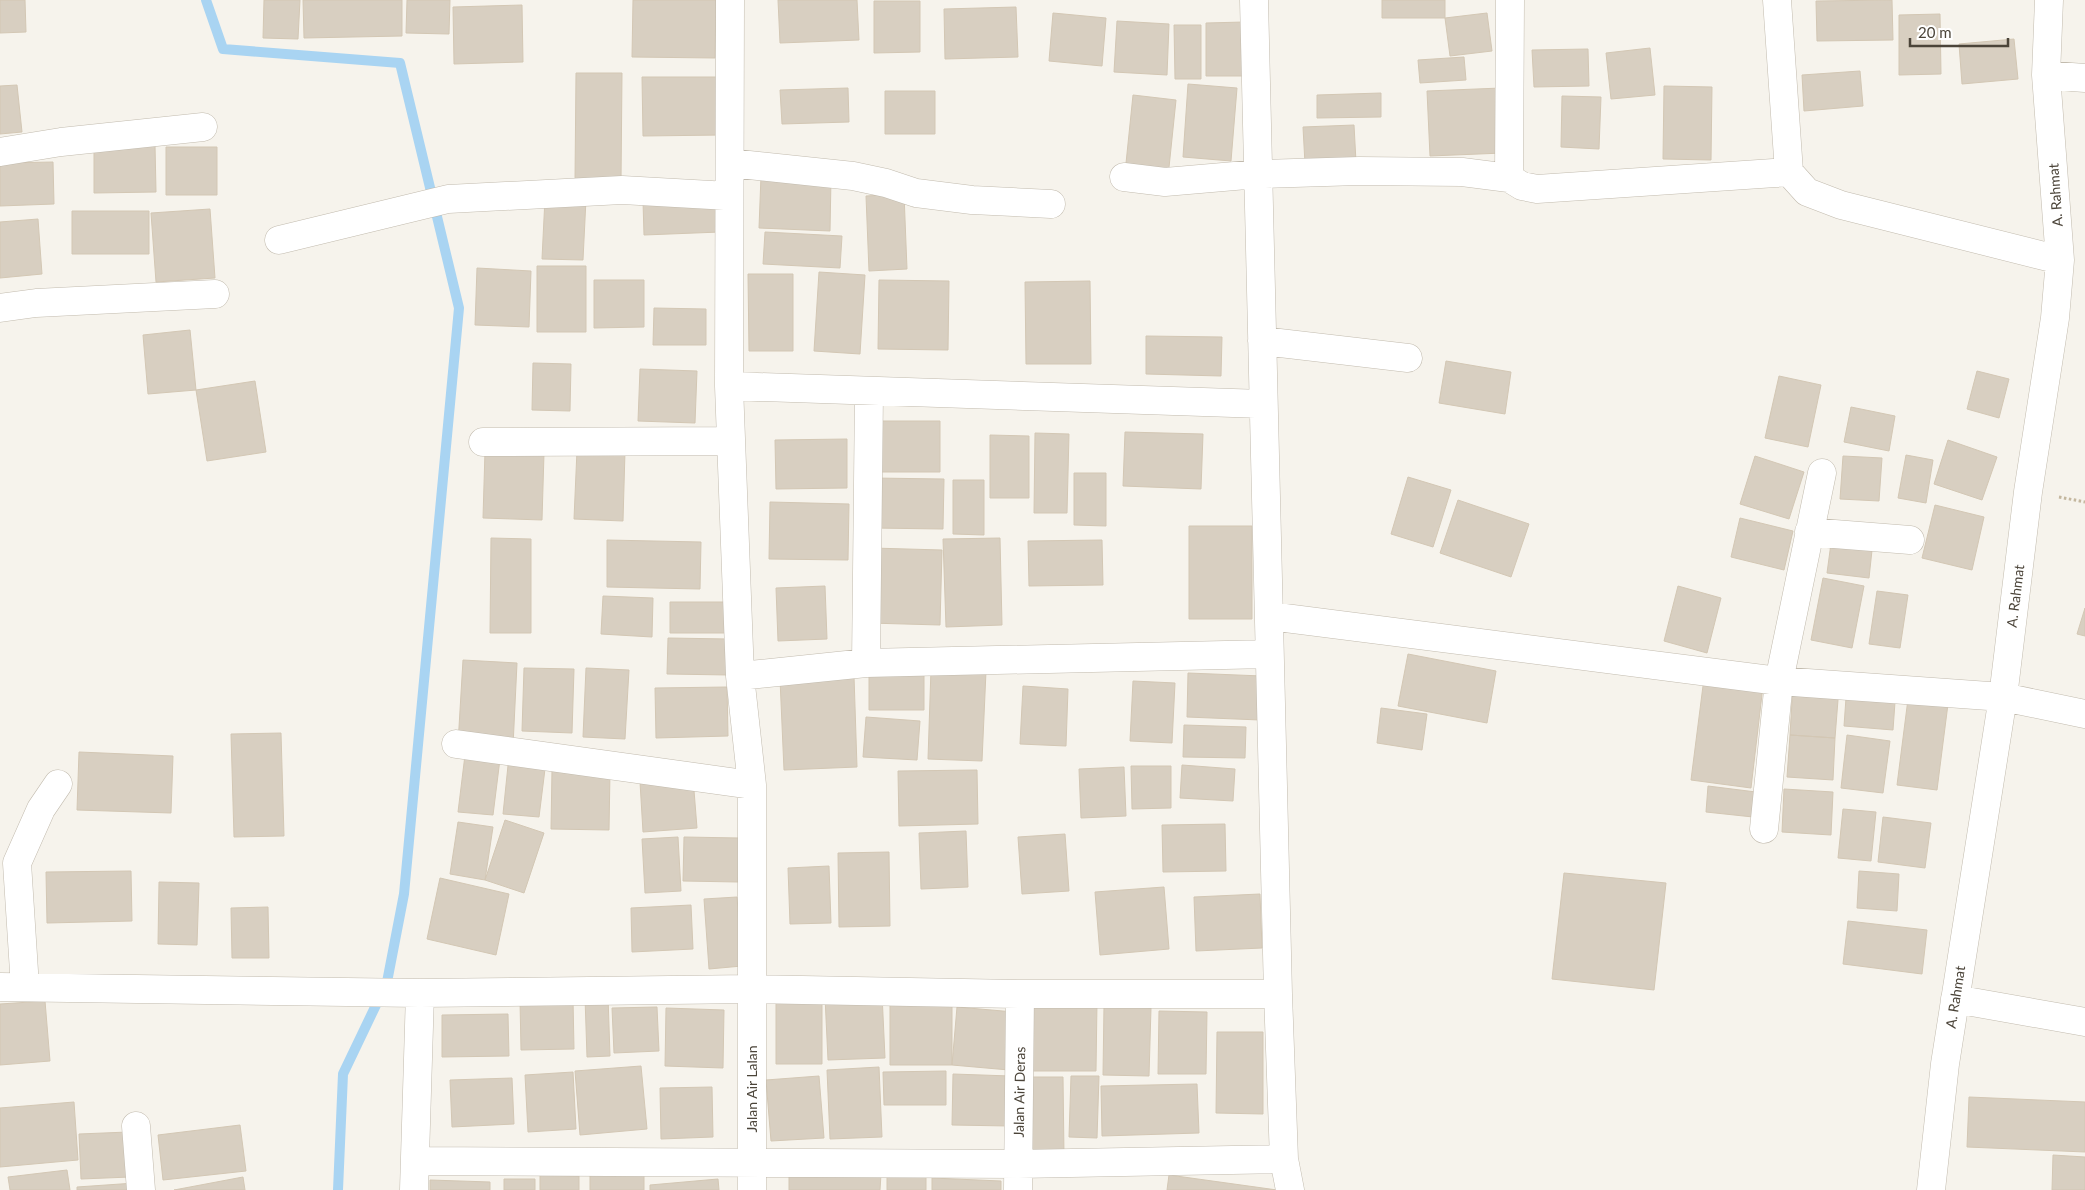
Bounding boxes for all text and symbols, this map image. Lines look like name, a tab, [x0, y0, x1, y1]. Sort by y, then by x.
scale bar	[1910, 15, 2008, 47]
text: 20 m	[1918, 23, 1952, 41]
street label: A. Rahmat	[2044, 163, 2066, 227]
street label: A. Rahmat	[2003, 564, 2027, 628]
street label: A. Rahmat	[1942, 964, 1968, 1030]
street label: Jalan Air Lalan	[743, 1045, 760, 1133]
street label: Jalan Air Deras	[1010, 1046, 1028, 1138]

